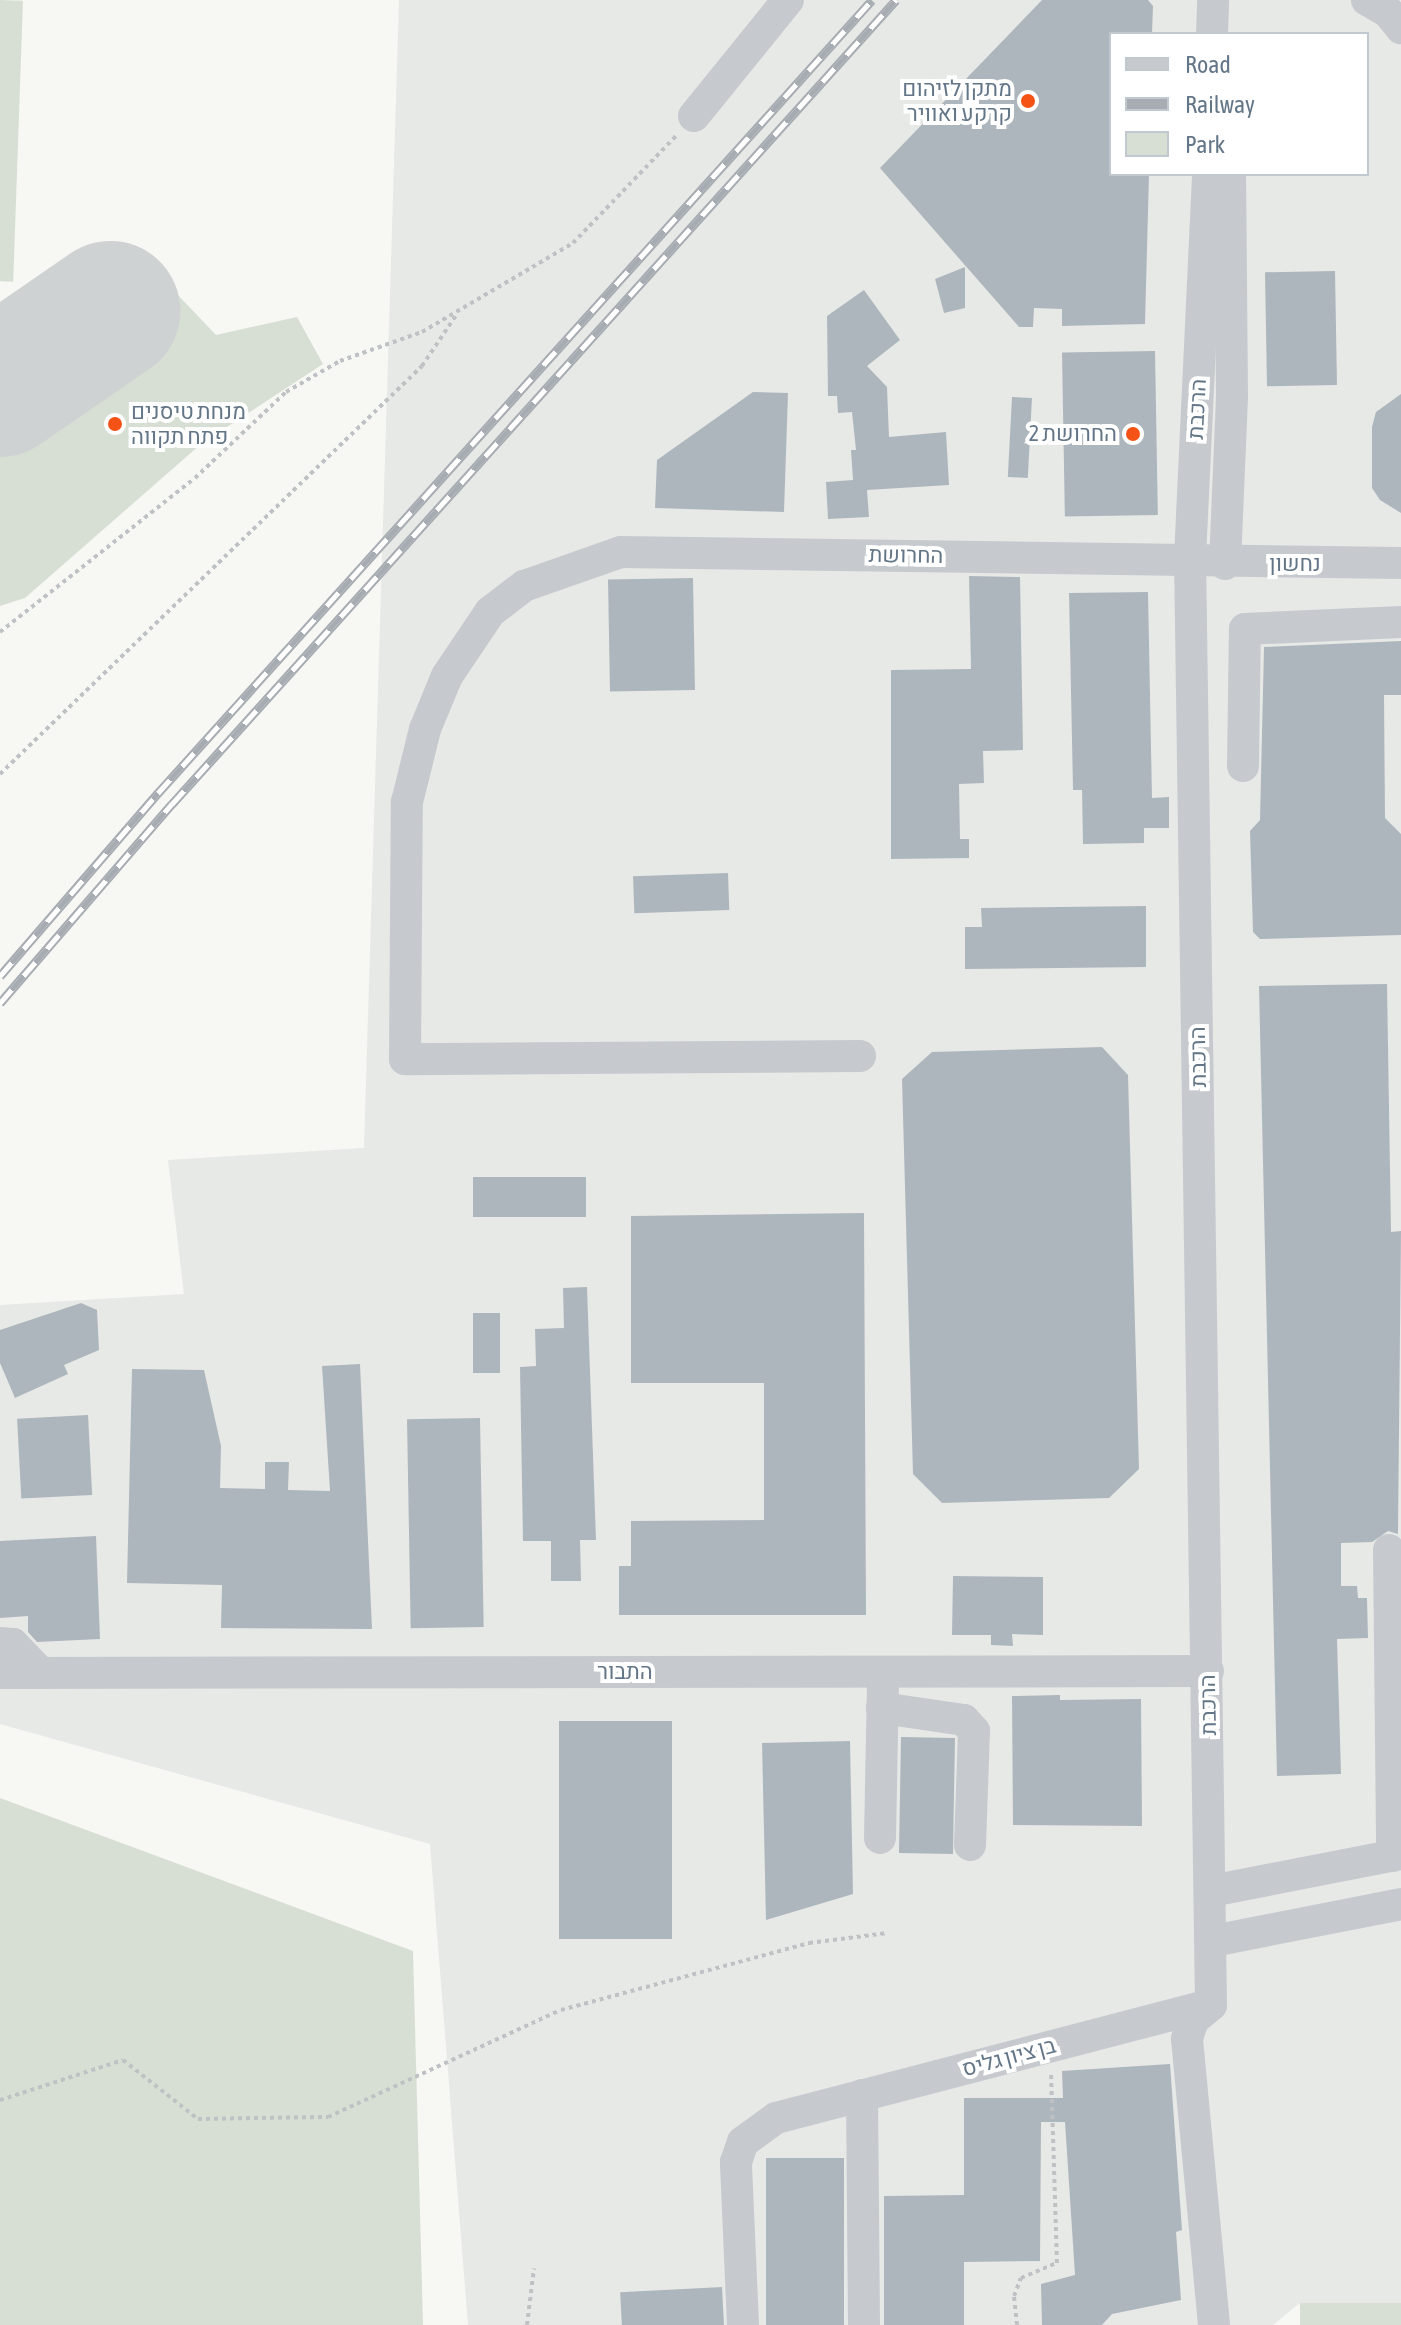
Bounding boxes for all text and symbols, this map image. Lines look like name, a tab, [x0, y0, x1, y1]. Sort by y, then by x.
legend	[1109, 32, 1369, 176]
text: Road	[1185, 51, 1231, 78]
place label: מתקן לזיהום קרקע ואוויר	[902, 75, 1012, 126]
text: Railway	[1185, 91, 1255, 118]
marker: מתקן לזיהום קרקע ואוויר	[1019, 92, 1037, 110]
text: Park	[1185, 131, 1225, 158]
street label: הרכבת	[1182, 378, 1212, 440]
place label: מנחת טיסנים פתח תקווה	[131, 398, 246, 450]
marker: מנחת טיסנים פתח תקווה	[106, 415, 124, 433]
place label: החרושת 2	[1029, 421, 1117, 447]
marker: החרושת 2	[1124, 425, 1142, 443]
street label: החרושת	[868, 541, 944, 569]
street label: נחשון	[1269, 551, 1321, 577]
street label: הרכבת	[1184, 1026, 1212, 1088]
street label: התבור	[597, 1659, 653, 1685]
street label: הרכבת	[1194, 1674, 1222, 1736]
street label: בן ציון גליס	[959, 2032, 1059, 2082]

